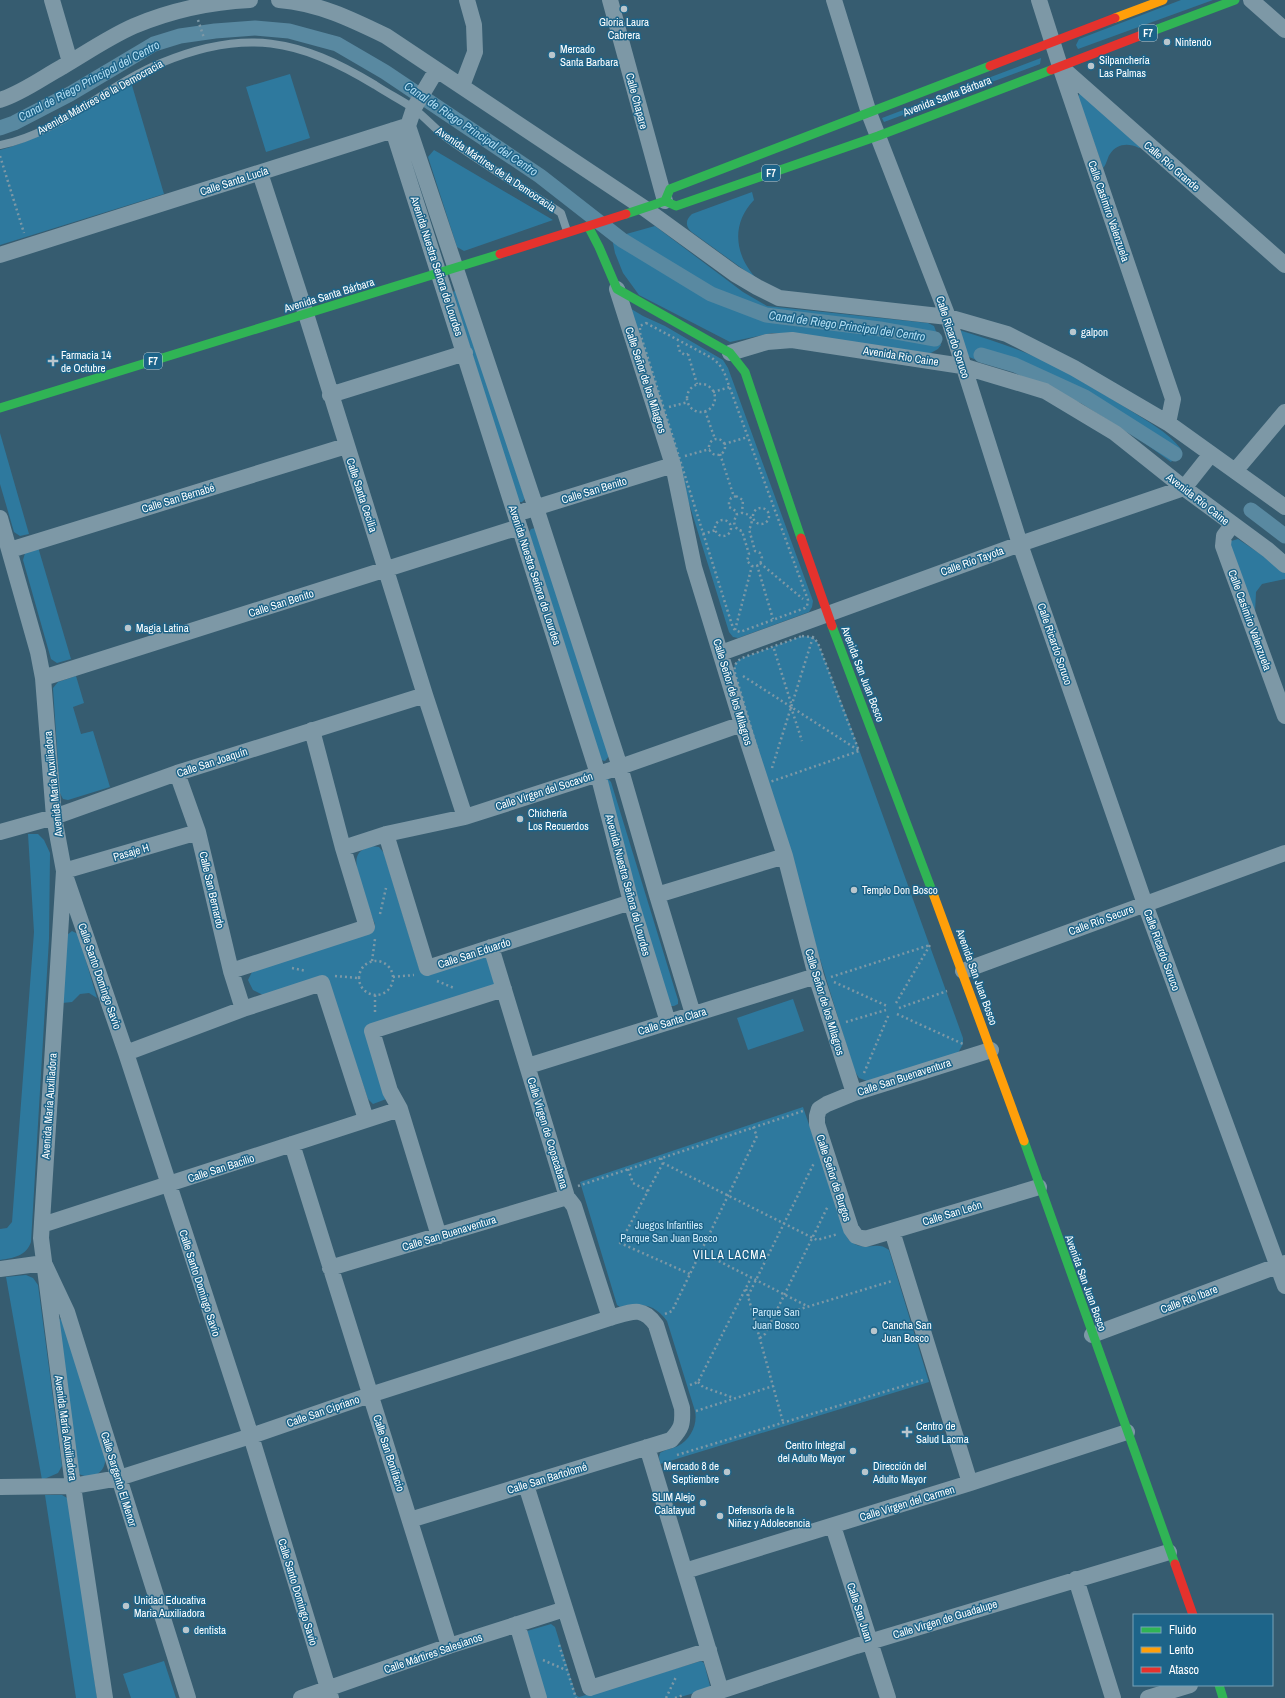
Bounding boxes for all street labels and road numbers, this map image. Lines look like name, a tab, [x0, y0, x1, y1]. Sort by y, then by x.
road number: F7	[1139, 25, 1157, 41]
street label: Avenida Mártires de la Democracia	[34, 57, 165, 138]
street label: Calle Chapare	[623, 71, 651, 131]
street label: Avenida Santa Bárbara	[900, 73, 993, 120]
street label: Avenida Mártires de la Democracia	[433, 123, 559, 214]
street label: Calle Río Grande	[1141, 138, 1203, 194]
street label: Calle Casimiro Valenzuela	[1085, 159, 1133, 263]
street label: Calle Santa Lucía	[198, 163, 270, 199]
road number: F7	[762, 165, 780, 181]
street label: Avenida Nuestra Señora de Lourdes	[407, 193, 466, 338]
street label: Avenida Santa Bárbara	[281, 275, 376, 316]
street label: Calle Ricardo Soruco	[933, 294, 973, 380]
street label: Calle Señor de los Milagros	[622, 325, 670, 435]
street label: Avenida Río Caine	[861, 343, 940, 369]
road number: F7	[144, 353, 162, 369]
street label: Calle Santa Cecilia	[343, 456, 381, 534]
street label: Avenida Río Caine	[1163, 469, 1232, 528]
street label: Calle San Benito	[560, 473, 628, 507]
street label: Calle San Bernabé	[140, 480, 216, 516]
street label: Avenida Nuestra Señora de Lourdes	[505, 502, 564, 647]
street label: Calle Río Tayota	[939, 543, 1005, 579]
street label: Calle Casimiro Valenzuela	[1225, 568, 1275, 672]
street label: Calle San Benito	[247, 586, 315, 620]
street label: Calle Ricardo Soruco	[1034, 601, 1076, 687]
street label: Avenida San Juan Bosco	[838, 623, 888, 724]
street label: Calle Señor de los Milagros	[710, 637, 756, 747]
street label: Avenida María Auxiliadora	[40, 730, 66, 839]
street label: Calle San Joaquín	[175, 744, 249, 780]
street label: Calle Virgen del Socavón	[494, 769, 594, 813]
street label: Avenida Nuestra Señora de Lourdes	[602, 812, 654, 958]
street label: Pasaje H	[111, 840, 151, 864]
street label: Calle San Bernardo	[196, 850, 228, 930]
street label: Calle Río Secure	[1067, 902, 1135, 938]
street label: Calle Ricardo Soruco	[1141, 907, 1183, 993]
street label: Calle Santo Domingo Savio	[75, 921, 125, 1031]
street label: Avenida San Juan Bosco	[953, 926, 1001, 1027]
street label: Calle San Eduardo	[436, 935, 512, 971]
street label: Calle Señor de los Milagros	[802, 947, 848, 1057]
street label: Calle Santa Clara	[636, 1004, 708, 1038]
street label: Avenida María Auxiliadora	[38, 1053, 60, 1160]
street label: Calle San Buenaventura	[855, 1055, 953, 1099]
street label: Calle Virgen de Copacabana	[524, 1076, 572, 1190]
street label: Calle Señor de Burgos	[813, 1133, 855, 1224]
street label: Calle San Bacilio	[186, 1151, 256, 1185]
street label: Calle San León	[920, 1197, 984, 1229]
street label: Calle San Buenaventura	[400, 1212, 498, 1254]
street label: Calle Santo Domingo Savio	[176, 1228, 224, 1338]
street label: Avenida San Juan Bosco	[1062, 1232, 1110, 1333]
street label: Calle Río Ibare	[1158, 1282, 1220, 1316]
street label: Avenida María Auxiliadora	[52, 1373, 80, 1482]
street label: Calle San Cipriano	[285, 1392, 361, 1430]
street label: Calle San Bonifacio	[370, 1413, 408, 1493]
street label: Calle Sargento El Menor	[98, 1430, 140, 1528]
street label: Calle San Bartolomé	[505, 1459, 589, 1497]
street label: Calle Virgen del Carmen	[858, 1482, 956, 1524]
street label: Calle Santo Domingo Savio	[275, 1537, 321, 1647]
street label: Calle San Juan	[844, 1581, 876, 1643]
street label: Calle Virgen de Guadalupe	[891, 1596, 999, 1642]
street label: Calle Mártires Salesianos	[382, 1629, 485, 1676]

